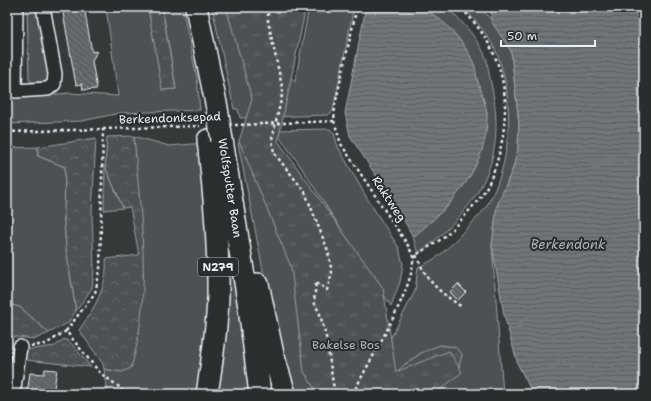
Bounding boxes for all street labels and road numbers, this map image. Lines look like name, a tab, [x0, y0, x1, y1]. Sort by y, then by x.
street label: Berkendonksepad	[119, 108, 222, 128]
street label: Wolfsputter Baan	[214, 137, 246, 239]
street label: Raktweg	[368, 173, 410, 225]
road number: N279	[198, 258, 238, 276]

